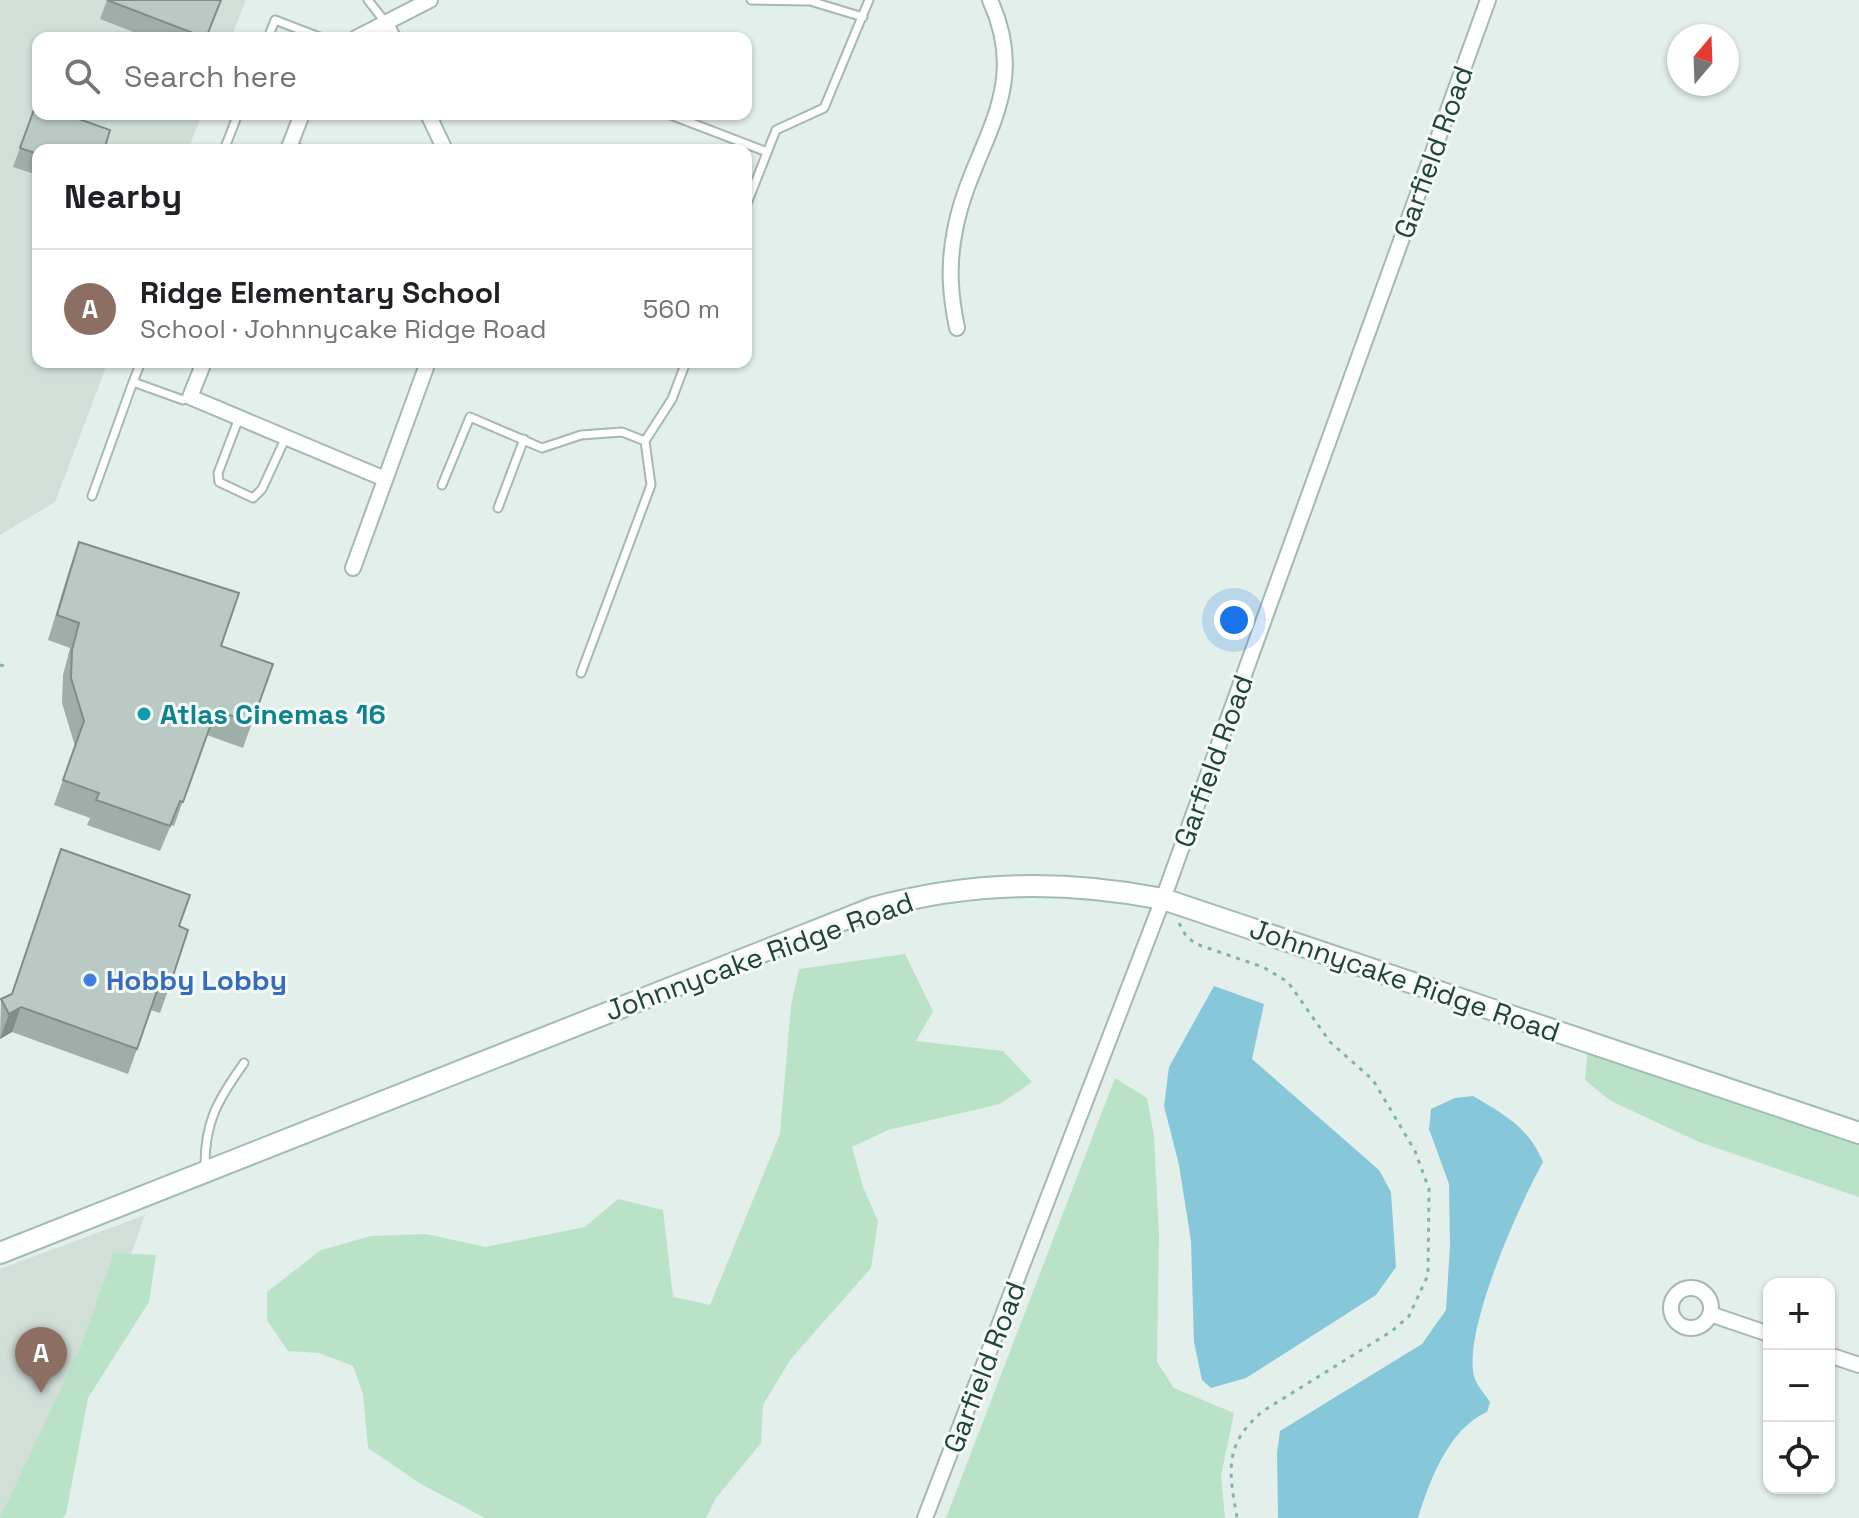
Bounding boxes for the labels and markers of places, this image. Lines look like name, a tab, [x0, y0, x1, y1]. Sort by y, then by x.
place label: Atlas Cinemas 16	[160, 696, 386, 732]
marker: Atlas Cinemas 16	[135, 705, 153, 723]
place label: Hobby Lobby	[106, 962, 287, 998]
marker: Hobby Lobby	[81, 971, 99, 989]
pin: A	[15, 1327, 67, 1393]

